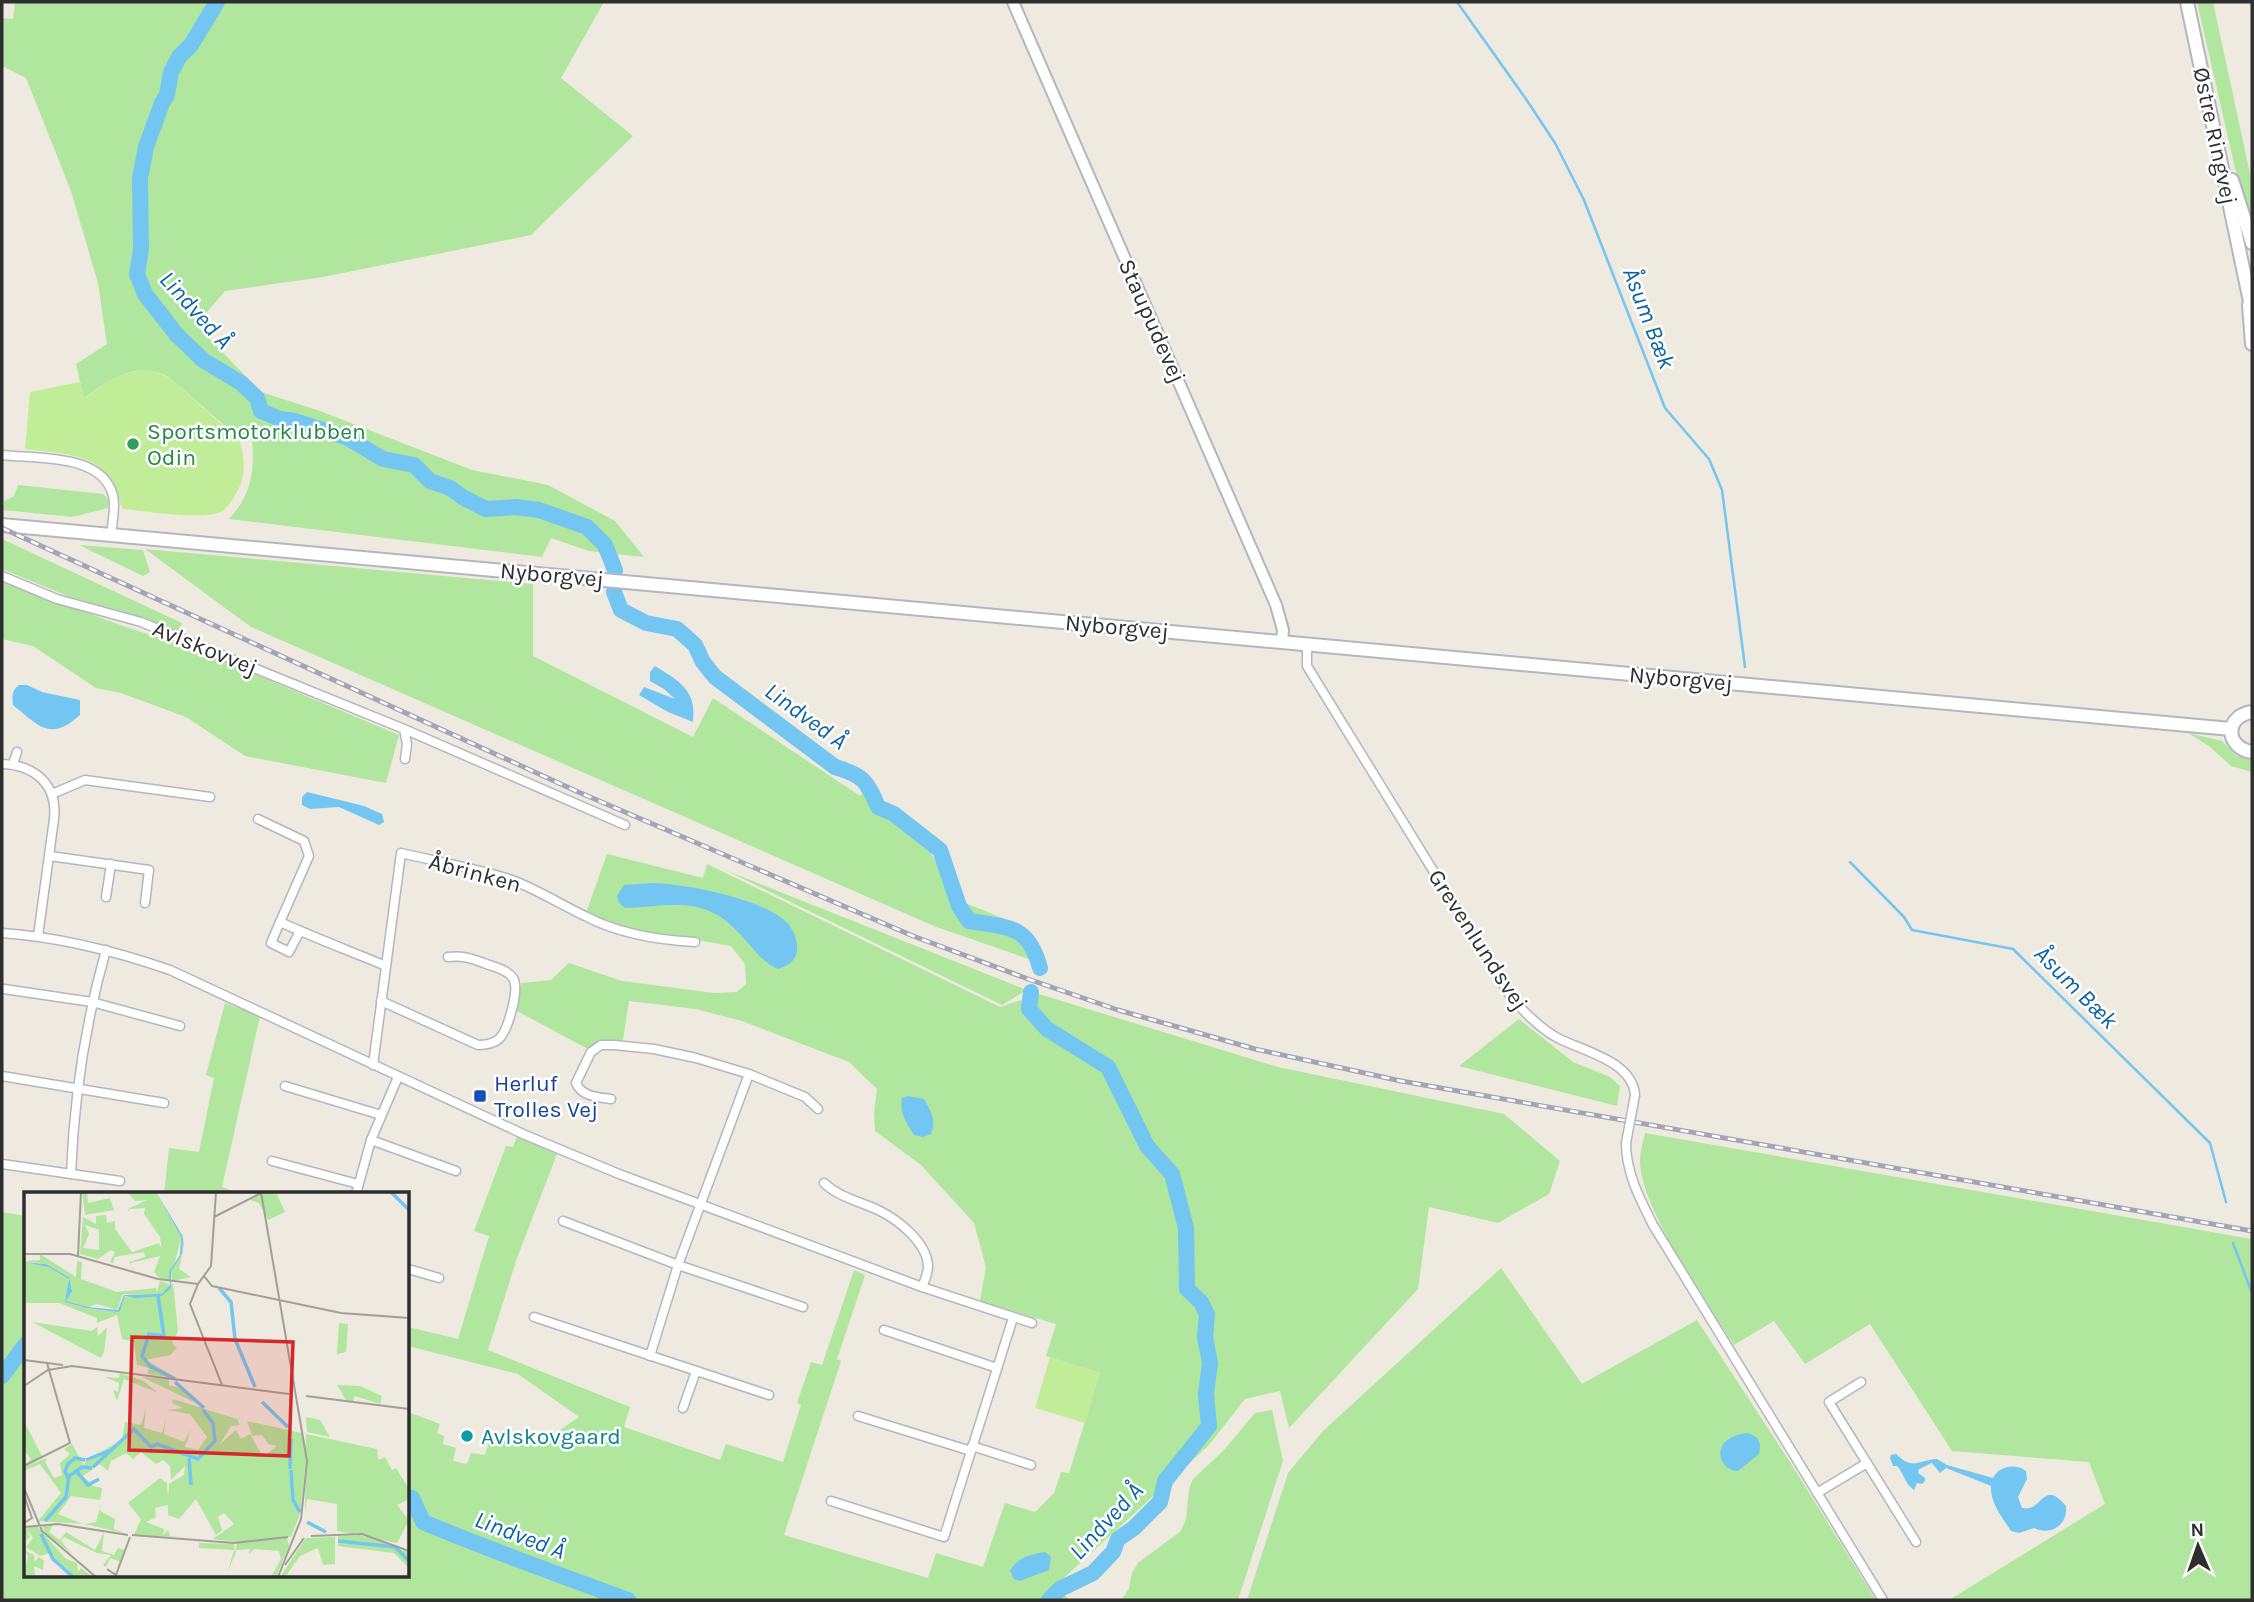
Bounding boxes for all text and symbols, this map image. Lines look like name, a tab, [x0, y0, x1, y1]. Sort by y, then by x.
street label: Østre Ringvej	[2187, 65, 2243, 207]
street label: Staupudevej	[1113, 255, 1191, 387]
water label: Åsum Bæk	[1617, 263, 1682, 373]
water label: Lindved Å	[154, 265, 239, 355]
place label: Sportsmotorklubben Odin	[147, 418, 366, 471]
marker: Sportsmotorklubben Odin	[125, 436, 141, 452]
street label: Nyborgvej	[499, 557, 605, 593]
street label: Nyborgvej	[1064, 609, 1170, 645]
street label: Avlskovvej	[149, 615, 261, 681]
street label: Nyborgvej	[1628, 661, 1734, 697]
water label: Lindved Å	[759, 676, 853, 755]
street label: Åbrinken	[426, 848, 524, 898]
street label: Grevenlundsvej	[1422, 864, 1534, 1016]
water label: Åsum Bæk	[2029, 939, 2125, 1035]
place label: Herluf Trolles Vej	[494, 1070, 598, 1123]
marker: Herluf Trolles Vej	[472, 1088, 488, 1104]
inset map	[24, 1192, 410, 1578]
place label: Avlskovgaard	[481, 1423, 621, 1450]
marker: Avlskovgaard	[459, 1428, 475, 1444]
water label: Lindved Å	[1063, 1476, 1149, 1565]
water label: Lindved Å	[471, 1504, 570, 1565]
north arrow	[2163, 1511, 2233, 1581]
text: N	[2190, 1519, 2205, 1541]

